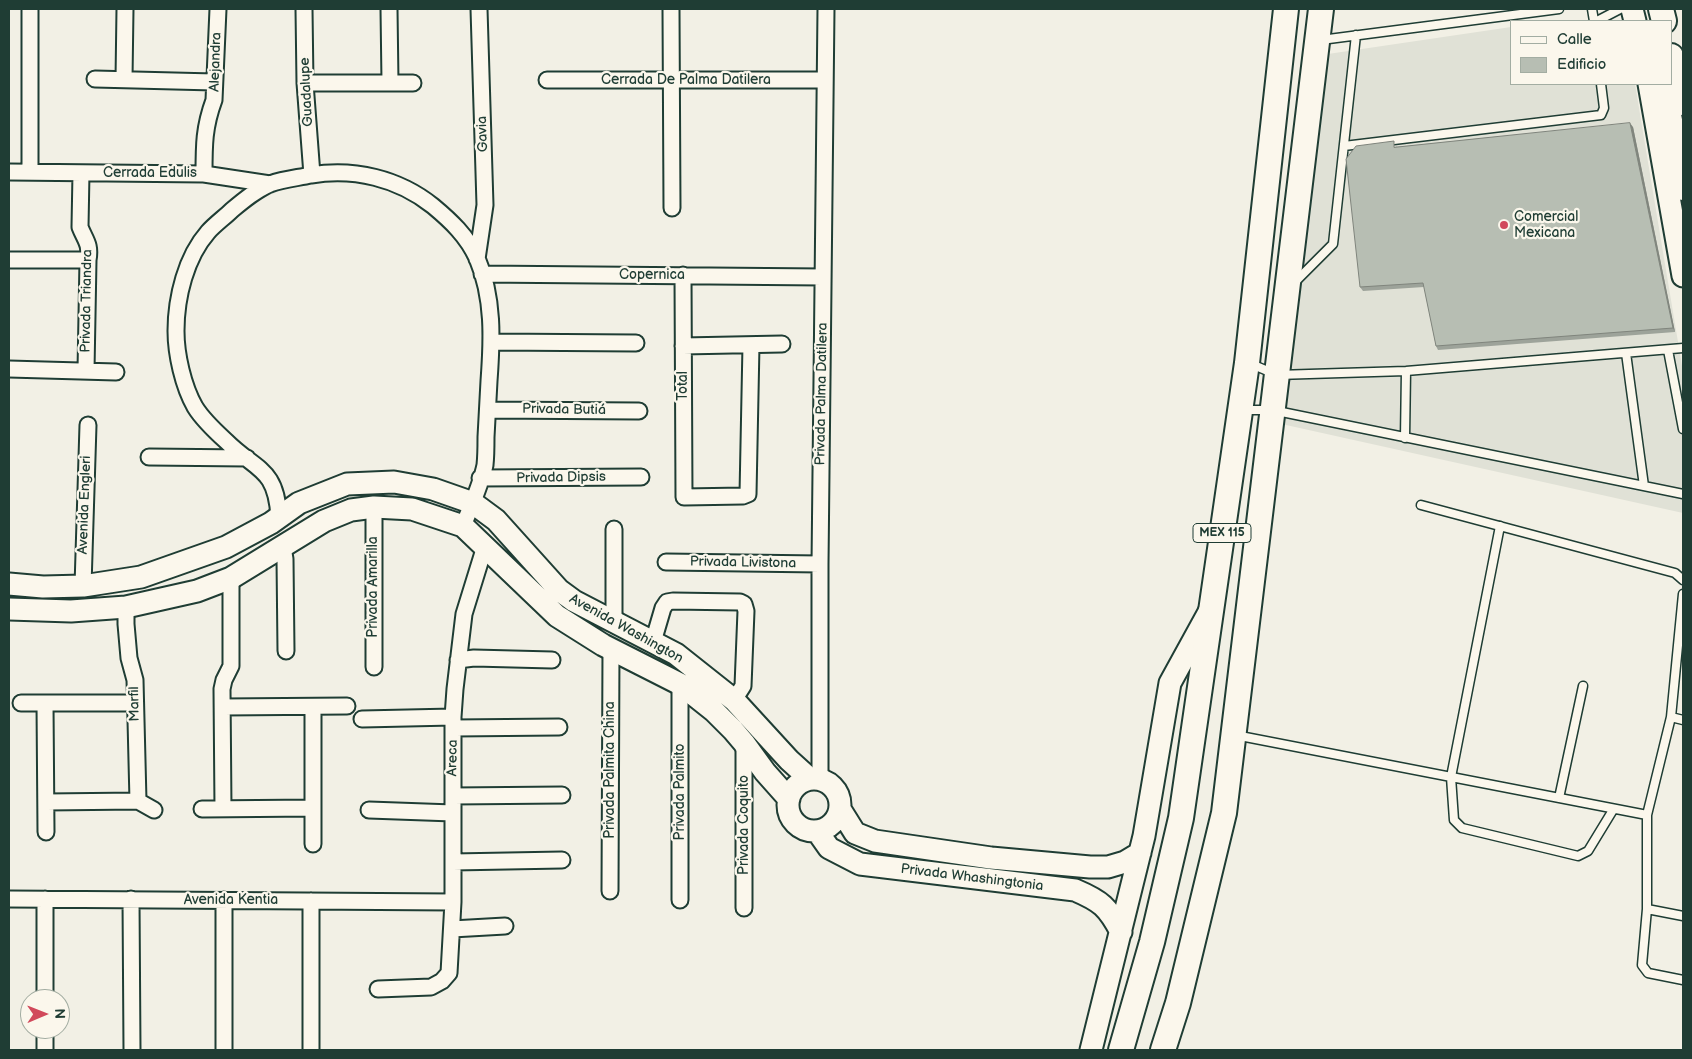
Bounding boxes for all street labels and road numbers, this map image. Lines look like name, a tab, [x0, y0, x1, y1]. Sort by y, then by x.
street label: Alejandra	[207, 32, 225, 92]
street label: Guadalupe	[297, 57, 317, 127]
street label: Cerrada De Palma Datilera	[601, 72, 771, 88]
street label: Gavia	[474, 116, 492, 152]
street label: Cerrada Edulis	[103, 165, 197, 181]
street label: Privada Triandra	[78, 249, 96, 353]
street label: Copernica	[619, 267, 685, 283]
street label: Privada Palma Datilera	[812, 322, 832, 466]
street label: Total	[675, 371, 691, 401]
street label: Privada Butiá	[522, 401, 606, 419]
street label: Avenida Engleri	[75, 455, 95, 555]
street label: Privada Dipsis	[516, 469, 606, 487]
road number: MEX 115	[1193, 524, 1251, 542]
street label: Privada Amarilla	[365, 536, 381, 638]
street label: Privada Livistona	[690, 554, 796, 572]
street label: Avenida Washington	[566, 591, 686, 667]
street label: Marfil	[126, 686, 144, 722]
street label: Privada Palmita China	[602, 701, 618, 839]
street label: Areca	[444, 739, 462, 777]
street label: Privada Palmito	[672, 744, 688, 840]
street label: Privada Coquito	[736, 775, 752, 875]
street label: Privada Whashingtonia	[900, 861, 1044, 895]
street label: Avenida Kentia	[184, 892, 278, 908]

